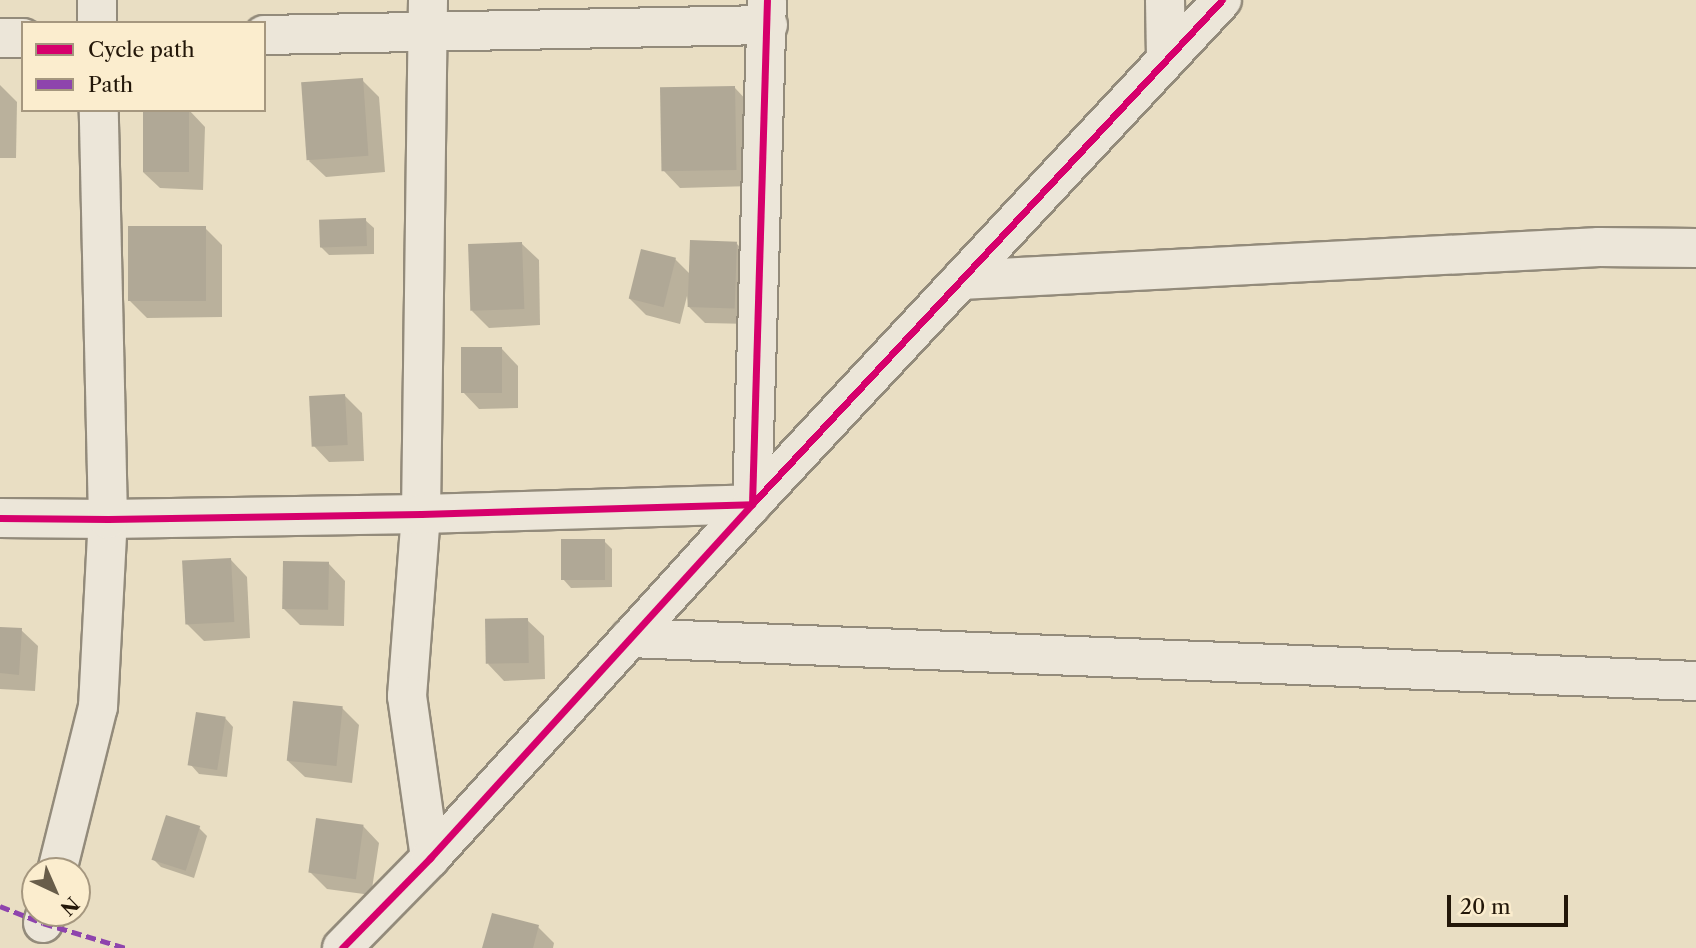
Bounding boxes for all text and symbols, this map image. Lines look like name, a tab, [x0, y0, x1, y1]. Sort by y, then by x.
legend	[21, 21, 266, 112]
text: Cycle path	[88, 37, 195, 62]
text: Path	[88, 72, 133, 97]
north arrow	[21, 857, 91, 927]
scale bar	[1451, 881, 1572, 925]
text: N	[56, 892, 83, 920]
text: 20 m	[1460, 894, 1511, 919]

